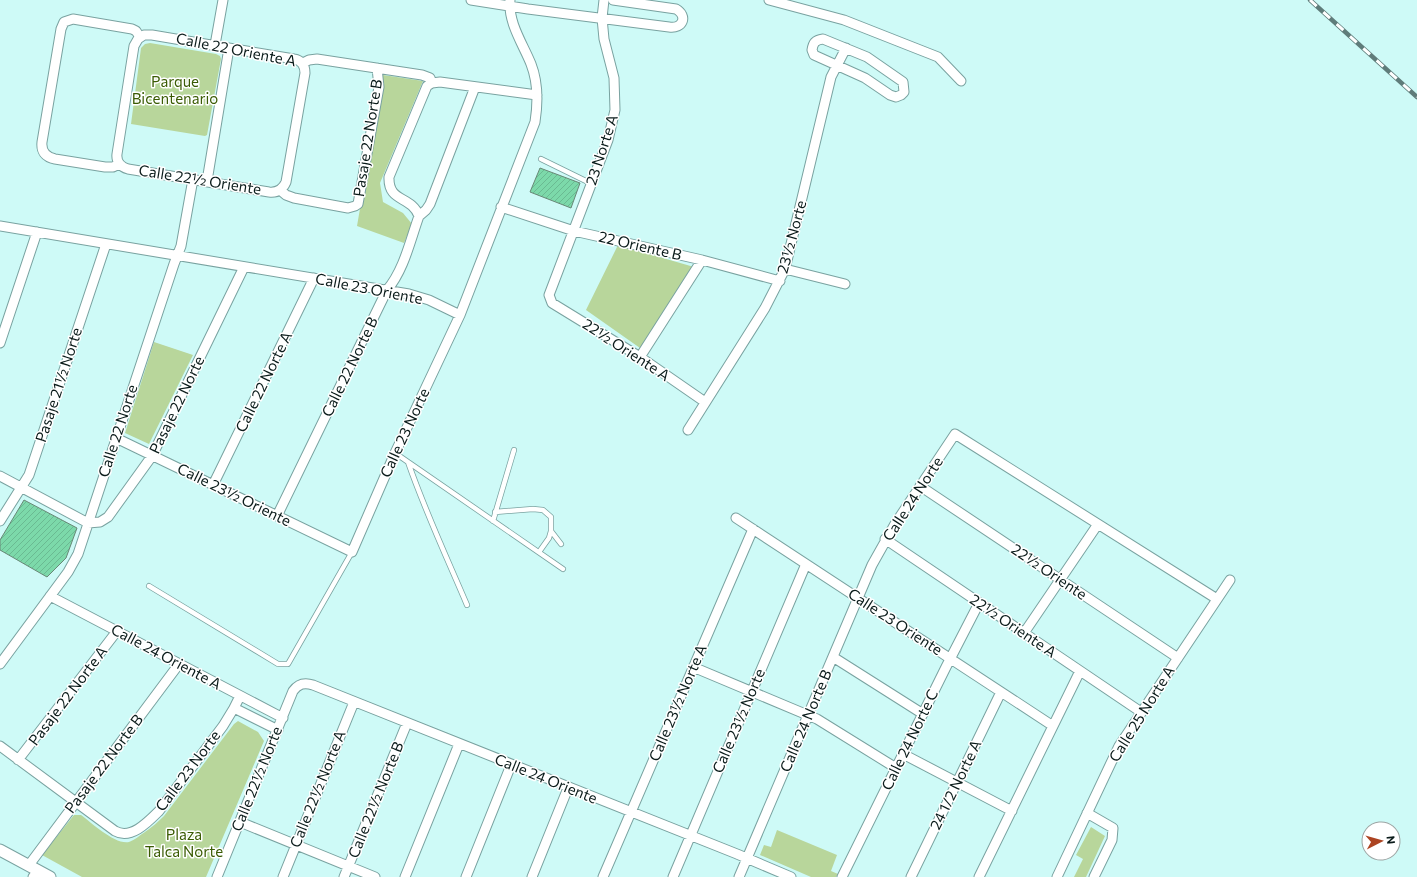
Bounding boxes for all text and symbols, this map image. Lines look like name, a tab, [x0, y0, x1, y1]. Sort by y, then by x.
street label: Calle 22 Oriente A	[175, 29, 298, 69]
park label: Parque Bicentenario	[132, 72, 218, 107]
street label: Pasaje 22 Norte B	[349, 77, 385, 198]
street label: 23 Norte A	[581, 112, 621, 187]
street label: Calle 22½ Oriente	[138, 160, 263, 198]
street label: 23½ Norte	[773, 198, 809, 275]
street label: 22 Oriente B	[597, 227, 684, 263]
street label: Calle 23 Oriente	[314, 269, 424, 307]
street label: Calle 22 Norte B	[317, 313, 381, 419]
street label: 22½ Oriente A	[580, 314, 674, 384]
street label: Pasaje 21½ Norte	[31, 325, 85, 444]
street label: Calle 22 Norte A	[231, 328, 295, 435]
street label: Pasaje 22 Norte	[145, 353, 208, 456]
street label: Calle 22 Norte	[94, 382, 141, 479]
street label: Calle 23 Norte	[376, 385, 433, 480]
street label: Calle 24 Norte	[878, 453, 946, 544]
street label: Calle 23½ Oriente	[175, 459, 294, 529]
street label: 22½ Oriente	[1008, 539, 1091, 603]
street label: Calle 23 Oriente	[845, 584, 946, 658]
street label: 22½ Oriente A	[967, 590, 1060, 661]
street label: Calle 24 Oriente A	[108, 619, 225, 693]
street label: Pasaje 22 Norte A	[24, 642, 110, 749]
street label: Calle 23½ Norte A	[644, 642, 710, 764]
street label: Calle 25 Norte A	[1104, 662, 1178, 765]
street label: Calle 23½ Norte	[708, 666, 768, 776]
street label: Calle 24 Norte B	[775, 667, 835, 774]
street label: Calle 24 Norte C	[877, 686, 941, 793]
street label: Pasaje 22 Norte B	[60, 710, 146, 816]
street label: Calle 22½ Norte	[227, 724, 285, 834]
street label: Calle 23 Norte	[151, 726, 223, 814]
street label: Calle 22½ Norte A	[285, 727, 349, 850]
street label: 24 1/2 Norte A	[926, 737, 985, 832]
street label: Calle 22½ Norte B	[344, 739, 407, 860]
street label: Calle 24 Oriente	[492, 749, 600, 807]
north arrow	[1361, 821, 1401, 861]
park label: Plaza Talca Norte	[145, 825, 223, 860]
text: N	[1385, 835, 1398, 845]

